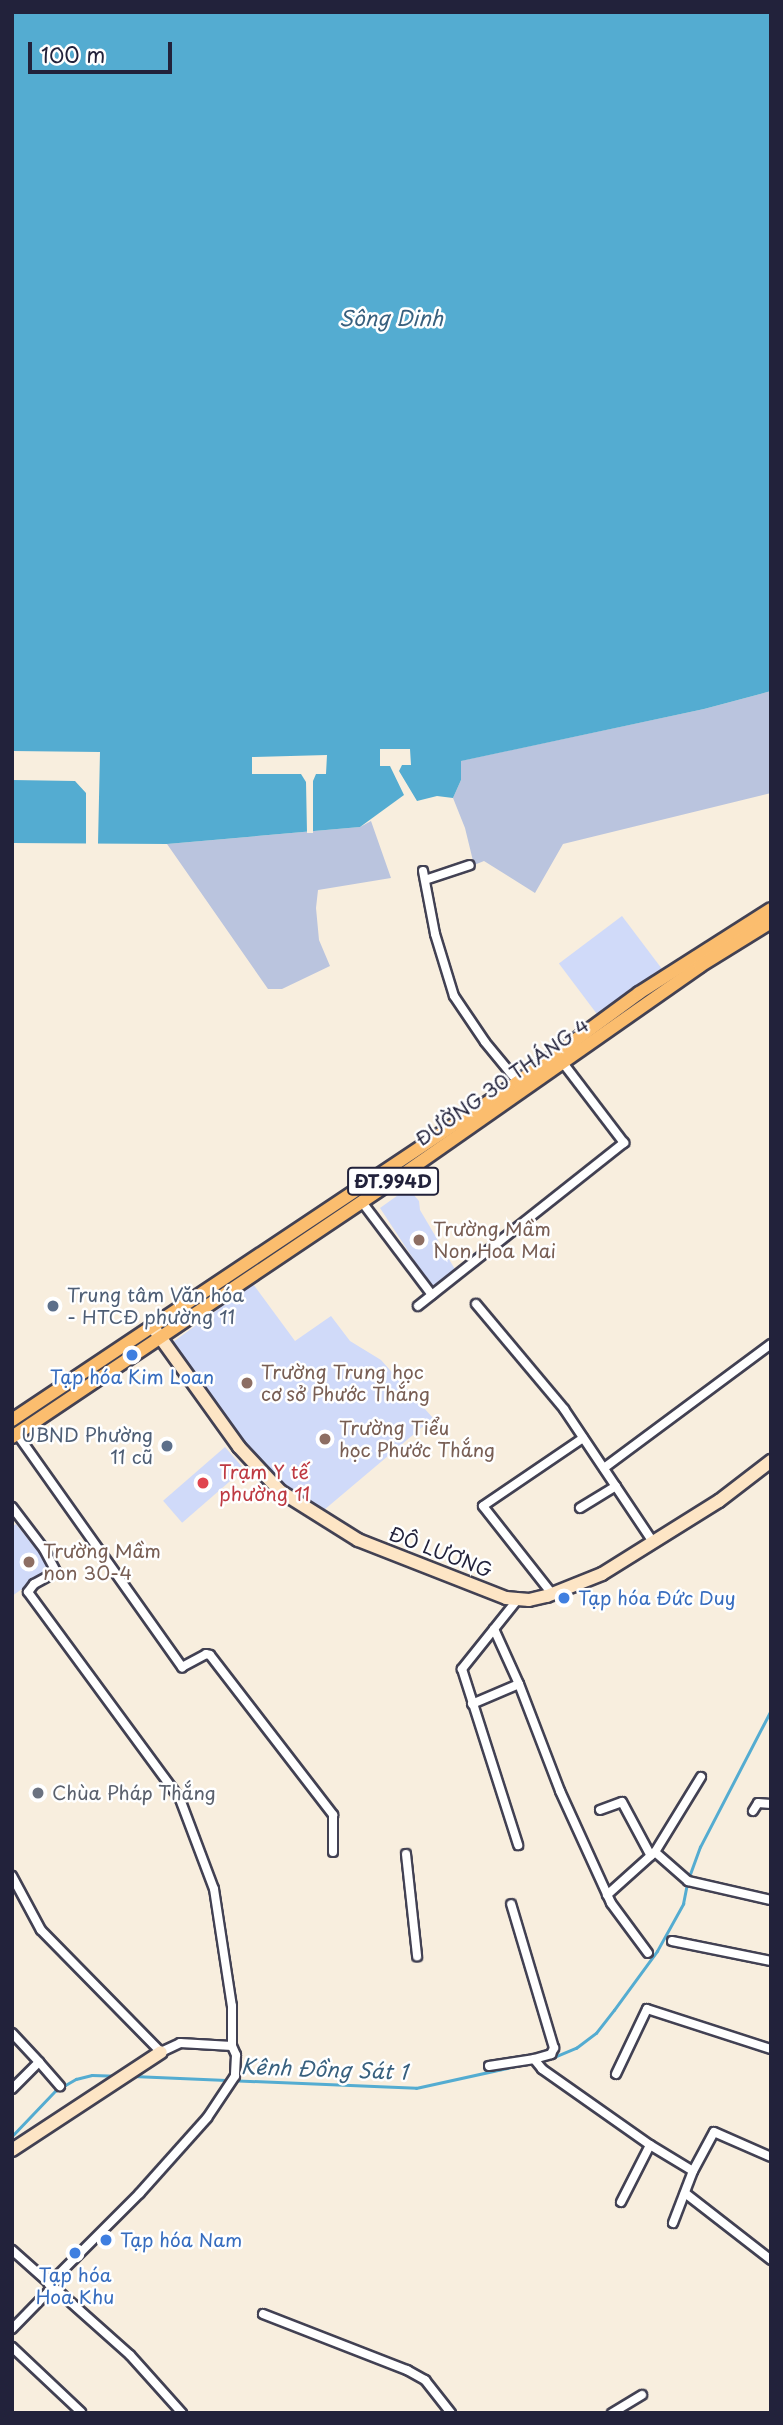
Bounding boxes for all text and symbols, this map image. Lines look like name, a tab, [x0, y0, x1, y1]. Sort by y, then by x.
scale bar	[32, 28, 175, 72]
text: 100 m	[41, 38, 105, 70]
water label: Sông Dinh	[339, 304, 443, 330]
street label: ĐƯỜNG 30 THÁNG 4	[410, 1013, 594, 1151]
road number: ĐT.994D	[346, 1166, 440, 1196]
place label: Trường Mầm Non Hoa Mai	[433, 1218, 555, 1262]
marker: Trường Mầm Non Hoa Mai	[411, 1232, 427, 1248]
place label: Trung tâm Văn hóa - HTCĐ phường 11	[67, 1284, 243, 1328]
marker: Trung tâm Văn hóa - HTCĐ phường 11	[45, 1298, 61, 1314]
marker: Tạp hóa Kim Loan	[124, 1347, 140, 1363]
place label: Trường Trung học cơ sở Phước Thắng	[261, 1361, 432, 1405]
place label: Tạp hóa Kim Loan	[49, 1366, 215, 1388]
marker: Trường Trung học cơ sở Phước Thắng	[239, 1375, 255, 1391]
place label: Trường Tiểu học Phước Thắng	[339, 1417, 495, 1461]
place label: UBND Phường 11 cũ	[21, 1424, 153, 1468]
marker: Trường Tiểu học Phước Thắng	[317, 1431, 333, 1447]
marker: UBND Phường 11 cũ	[159, 1438, 175, 1454]
place label: Trạm Y tế phường 11	[219, 1461, 309, 1505]
marker: Trạm Y tế phường 11	[193, 1473, 213, 1493]
street label: ĐÔ LƯƠNG	[386, 1522, 496, 1582]
place label: Trường Mầm non 30-4	[43, 1540, 160, 1584]
marker: Trường Mầm non 30-4	[21, 1554, 37, 1570]
place label: Tạp hóa Đức Duy	[578, 1587, 738, 1609]
marker: Tạp hóa Đức Duy	[556, 1590, 572, 1606]
place label: Chùa Pháp Thắng	[52, 1782, 216, 1804]
marker: Chùa Pháp Thắng	[30, 1785, 46, 1801]
water label: Kênh Đồng Sát 1	[240, 2052, 408, 2084]
place label: Tạp hóa Nam	[120, 2229, 243, 2251]
marker: Tạp hóa Nam	[98, 2232, 114, 2248]
marker: Tạp hóa Hoa Khu	[67, 2245, 83, 2261]
place label: Tạp hóa Hoa Khu	[36, 2264, 114, 2308]

